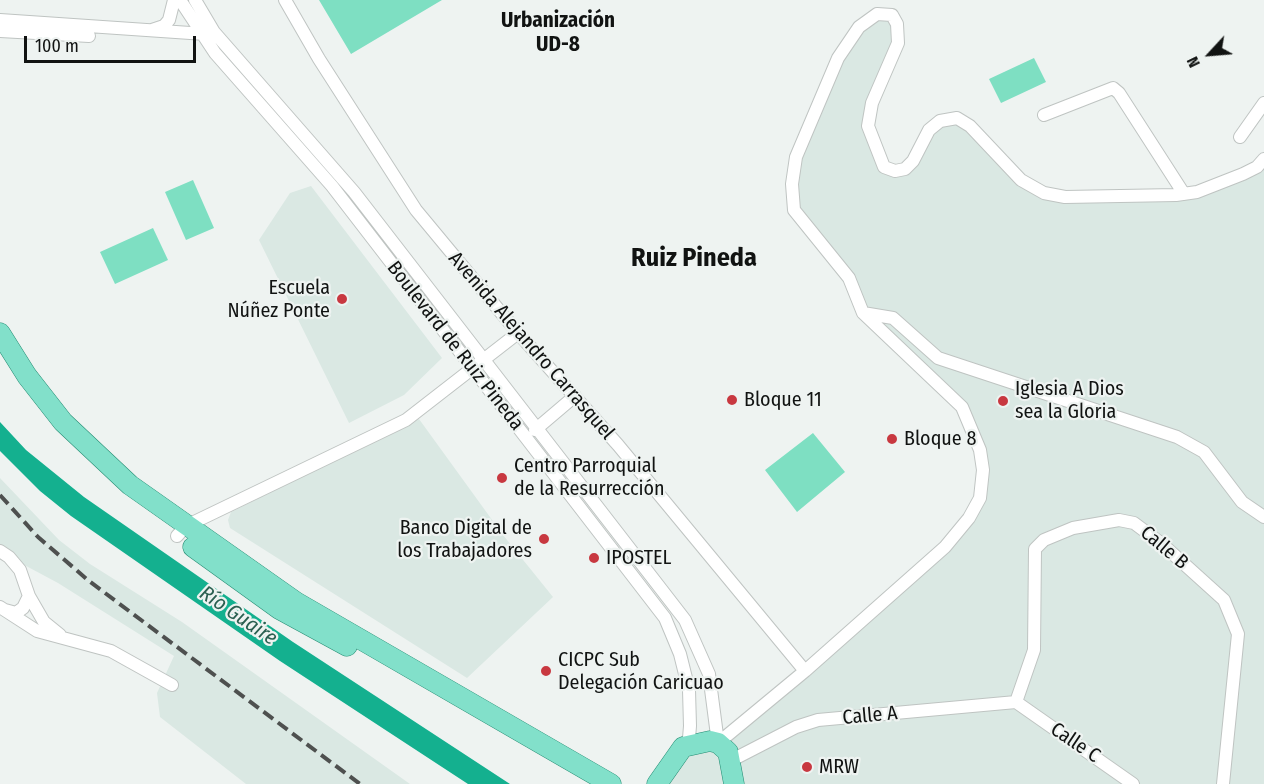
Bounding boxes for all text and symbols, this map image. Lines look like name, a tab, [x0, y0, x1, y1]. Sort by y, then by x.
district label: Urbanización UD-8	[501, 8, 615, 58]
scale bar	[27, 24, 200, 62]
north arrow	[1180, 24, 1240, 84]
text: 100 m	[35, 35, 79, 57]
text: N	[1183, 54, 1204, 71]
district label: Ruiz Pineda	[631, 243, 757, 275]
street label: Avenida Alejandro Carrasquel	[443, 247, 619, 445]
street label: Boulevard de Ruiz Pineda	[382, 257, 528, 435]
place label: Escuela Núñez Ponte	[227, 276, 330, 323]
marker: Escuela Núñez Ponte	[335, 292, 349, 306]
place label: Iglesia A Dios sea la Gloria	[1015, 377, 1124, 424]
place label: Bloque 11	[744, 388, 822, 412]
marker: Bloque 11	[725, 393, 739, 407]
marker: Iglesia A Dios sea la Gloria	[996, 394, 1010, 408]
place label: Bloque 8	[904, 427, 976, 451]
marker: Bloque 8	[885, 432, 899, 446]
place label: Centro Parroquial de la Resurrección	[514, 454, 665, 501]
marker: Centro Parroquial de la Resurrección	[495, 471, 509, 485]
place label: Banco Digital de los Trabajadores	[397, 516, 532, 563]
street label: Calle B	[1135, 521, 1193, 575]
marker: Banco Digital de los Trabajadores	[537, 532, 551, 546]
place label: IPOSTEL	[606, 546, 671, 570]
marker: IPOSTEL	[587, 551, 601, 565]
water label: Río Guaire	[194, 581, 282, 651]
place label: CICPC Sub Delegación Caricuao	[558, 648, 724, 695]
marker: CICPC Sub Delegación Caricuao	[539, 664, 553, 678]
street label: Calle A	[841, 702, 899, 730]
street label: Calle C	[1046, 718, 1104, 768]
place label: MRW	[819, 755, 859, 779]
marker: MRW	[800, 760, 814, 774]

